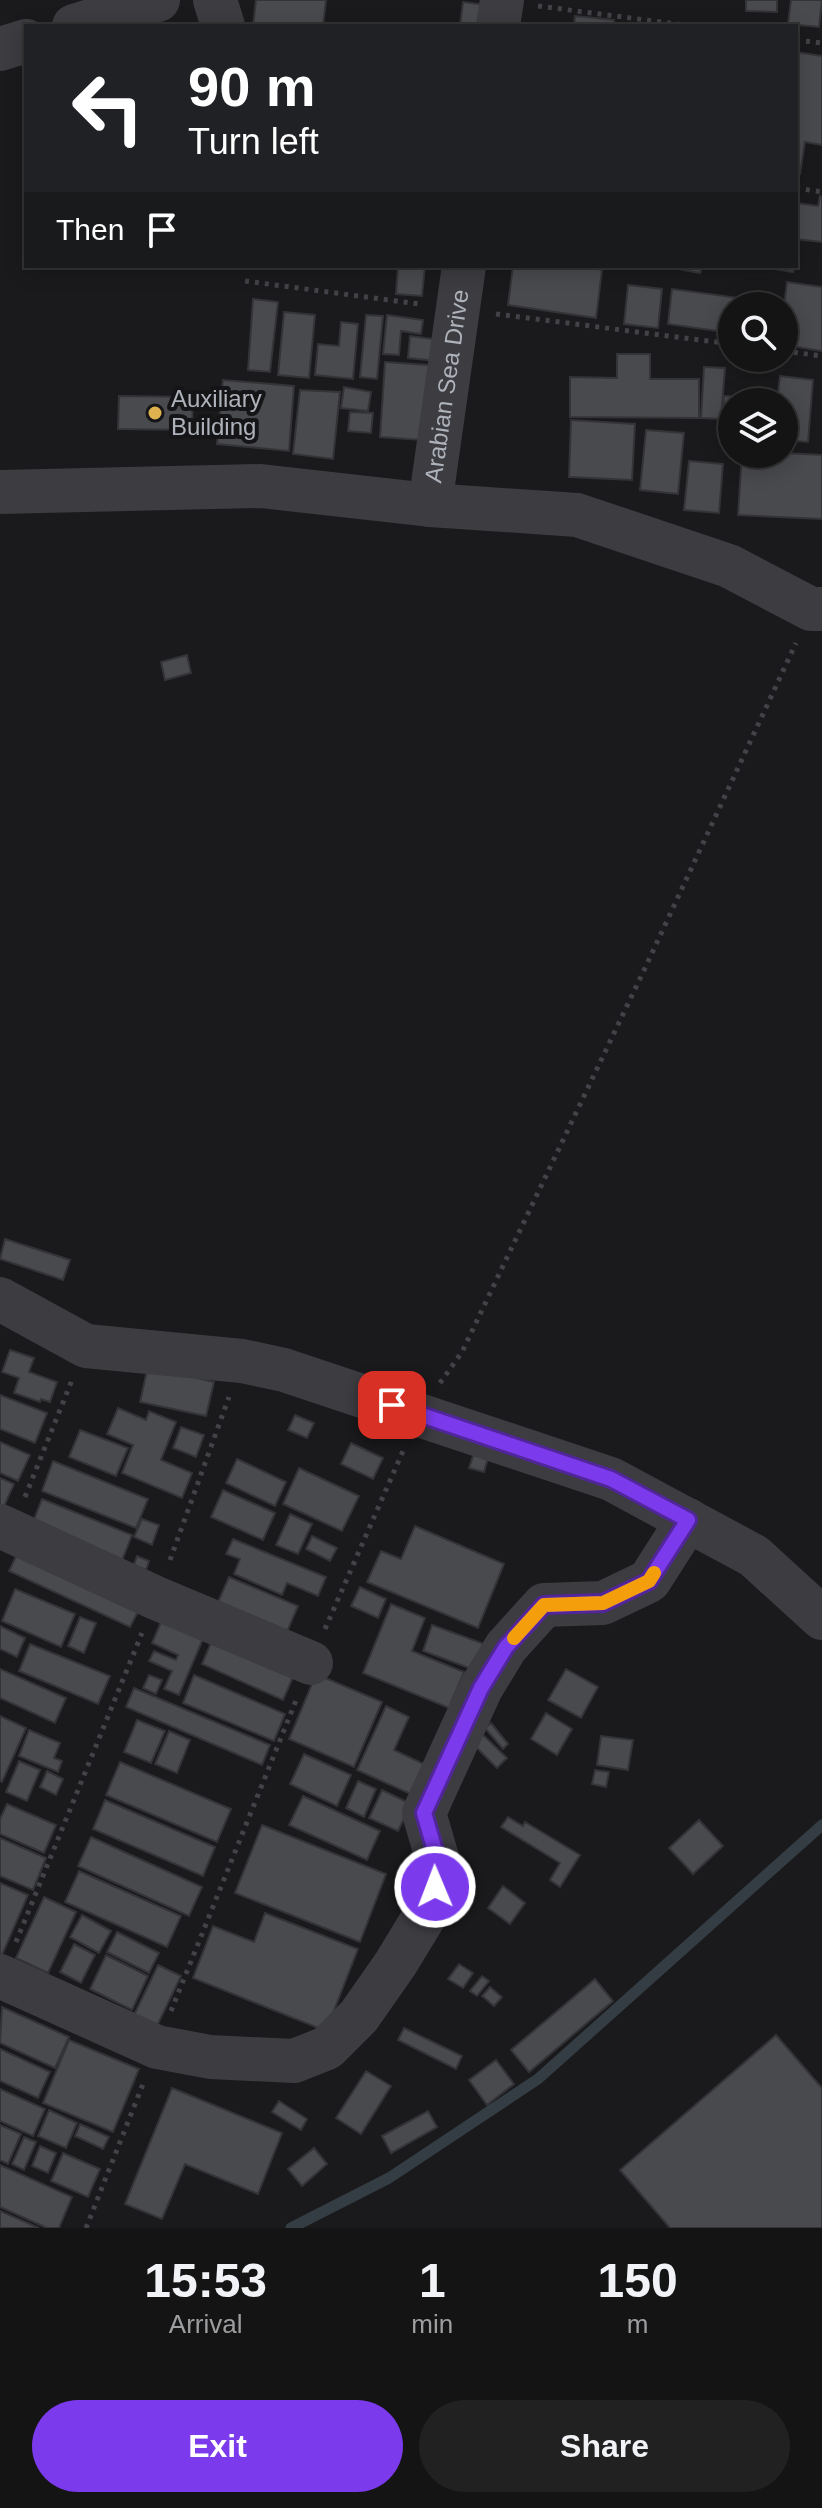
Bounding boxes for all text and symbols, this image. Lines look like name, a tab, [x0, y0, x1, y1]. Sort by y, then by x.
text: 90 m	[188, 55, 316, 118]
icon: left	[56, 56, 160, 160]
text: Turn left	[188, 121, 319, 162]
icon: arrive	[140, 208, 184, 252]
text: Then	[56, 213, 124, 246]
street label: Arabian Sea Drive	[419, 288, 473, 485]
map controls	[718, 292, 798, 468]
button: search	[718, 292, 798, 372]
place label: Auxiliary Building	[171, 385, 262, 440]
button: layers	[718, 388, 798, 468]
marker: Auxiliary Building	[146, 404, 164, 422]
pin	[358, 1371, 426, 1439]
icon: arrive	[370, 1383, 414, 1427]
position arrow	[393, 1845, 477, 1929]
text: 15:53	[144, 2254, 267, 2307]
text: 1	[419, 2254, 446, 2307]
text: 150	[598, 2254, 678, 2307]
text: Arrival	[169, 2309, 243, 2339]
text: min	[411, 2309, 453, 2339]
text: m	[627, 2309, 648, 2339]
button: Exit	[32, 2400, 403, 2492]
button: Share	[419, 2400, 790, 2492]

